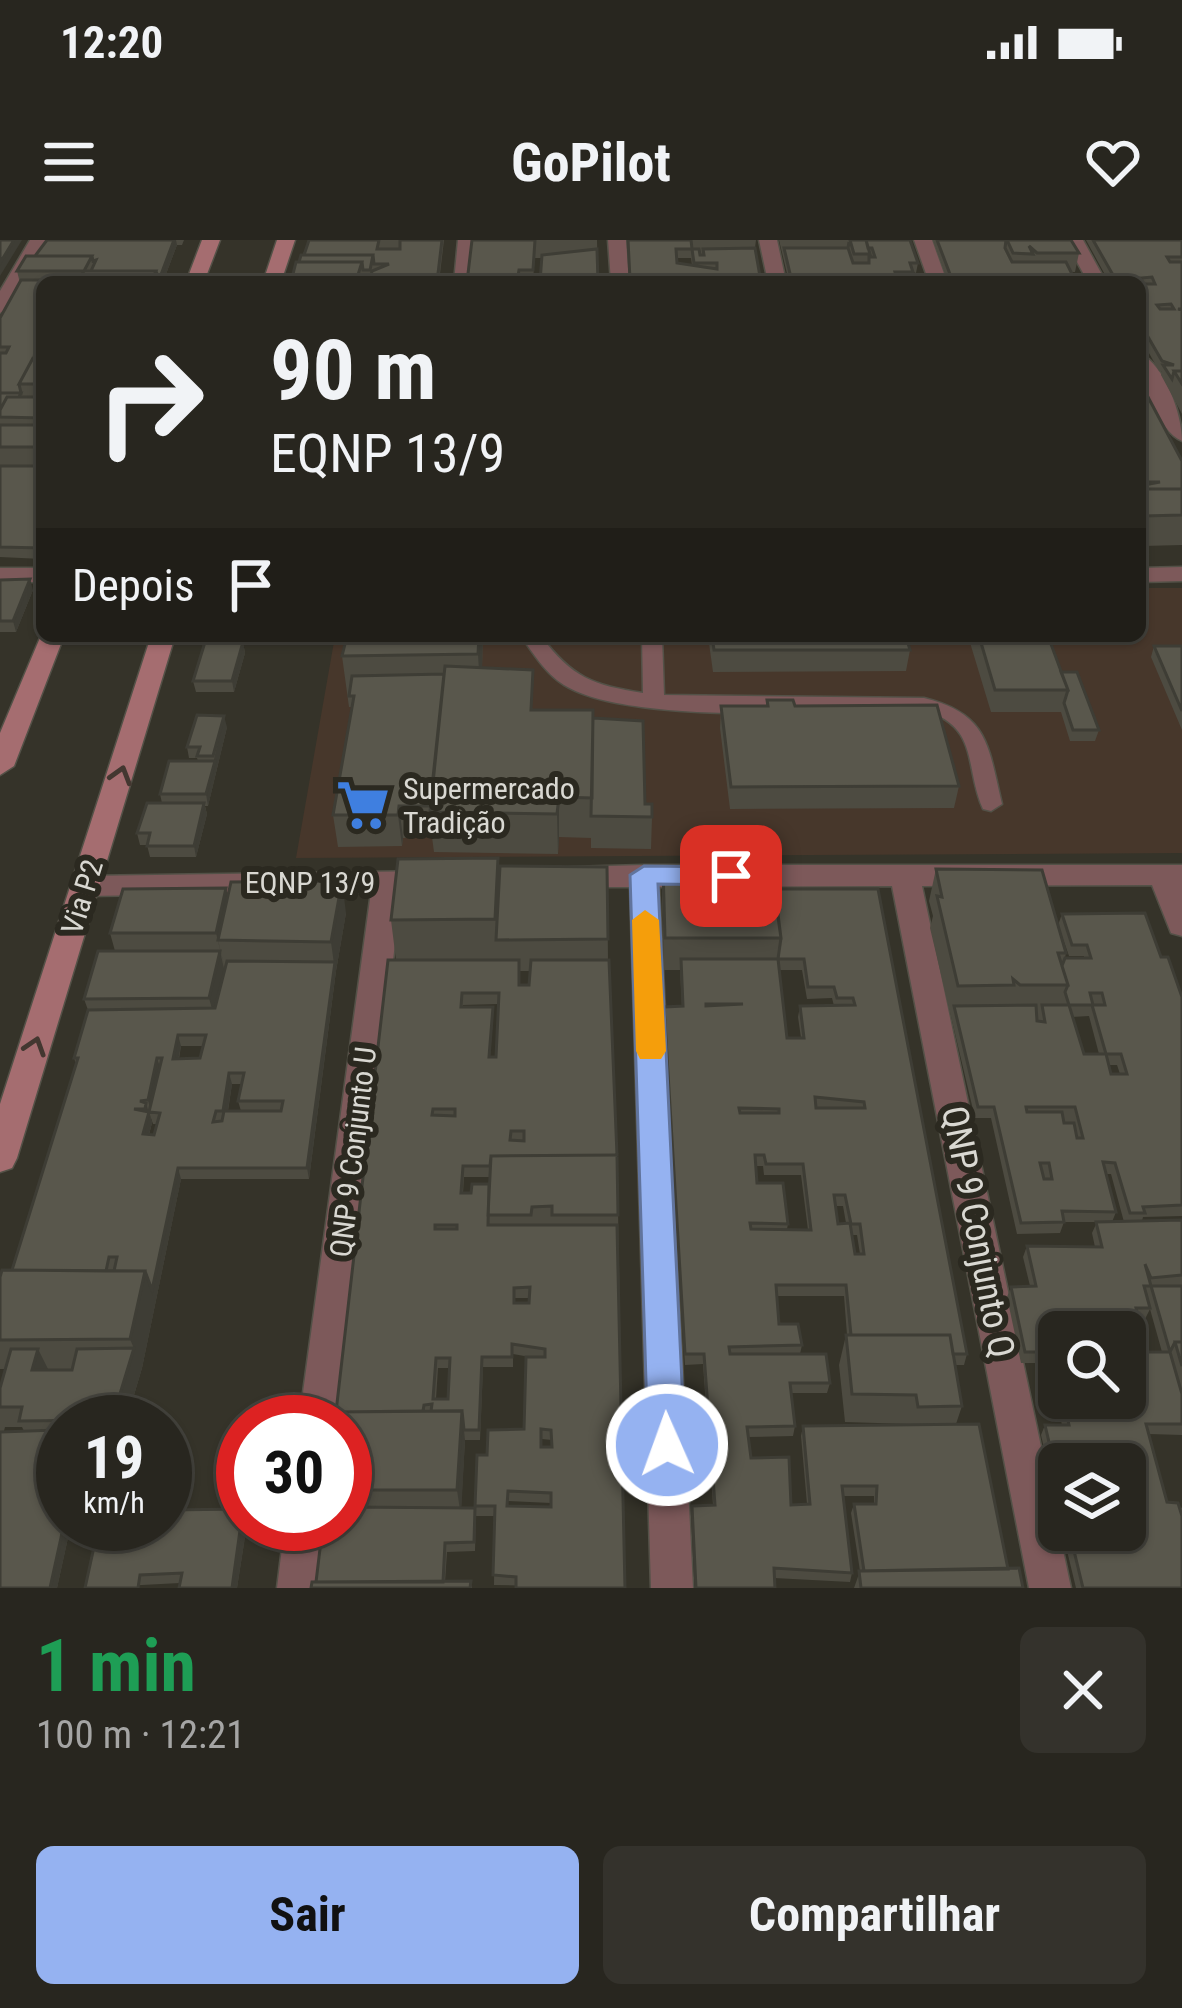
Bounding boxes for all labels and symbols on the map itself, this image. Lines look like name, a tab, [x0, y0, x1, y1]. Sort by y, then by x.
one-way arrow	[106, 765, 131, 786]
place label: Supermercado Tradição	[403, 771, 575, 840]
supermarket icon: Supermercado Tradição	[334, 776, 392, 834]
pin	[680, 825, 782, 927]
street label: Via P2	[54, 855, 110, 939]
street label: EQNP 13/9	[245, 865, 375, 900]
one-way arrow	[21, 1036, 46, 1057]
street label: QNP 9 Conjunto U	[323, 1045, 383, 1259]
street label: QNP 9 Conjunto Q	[933, 1103, 1023, 1361]
position arrow	[604, 1382, 730, 1508]
speed limit sign: 30	[216, 1395, 372, 1551]

